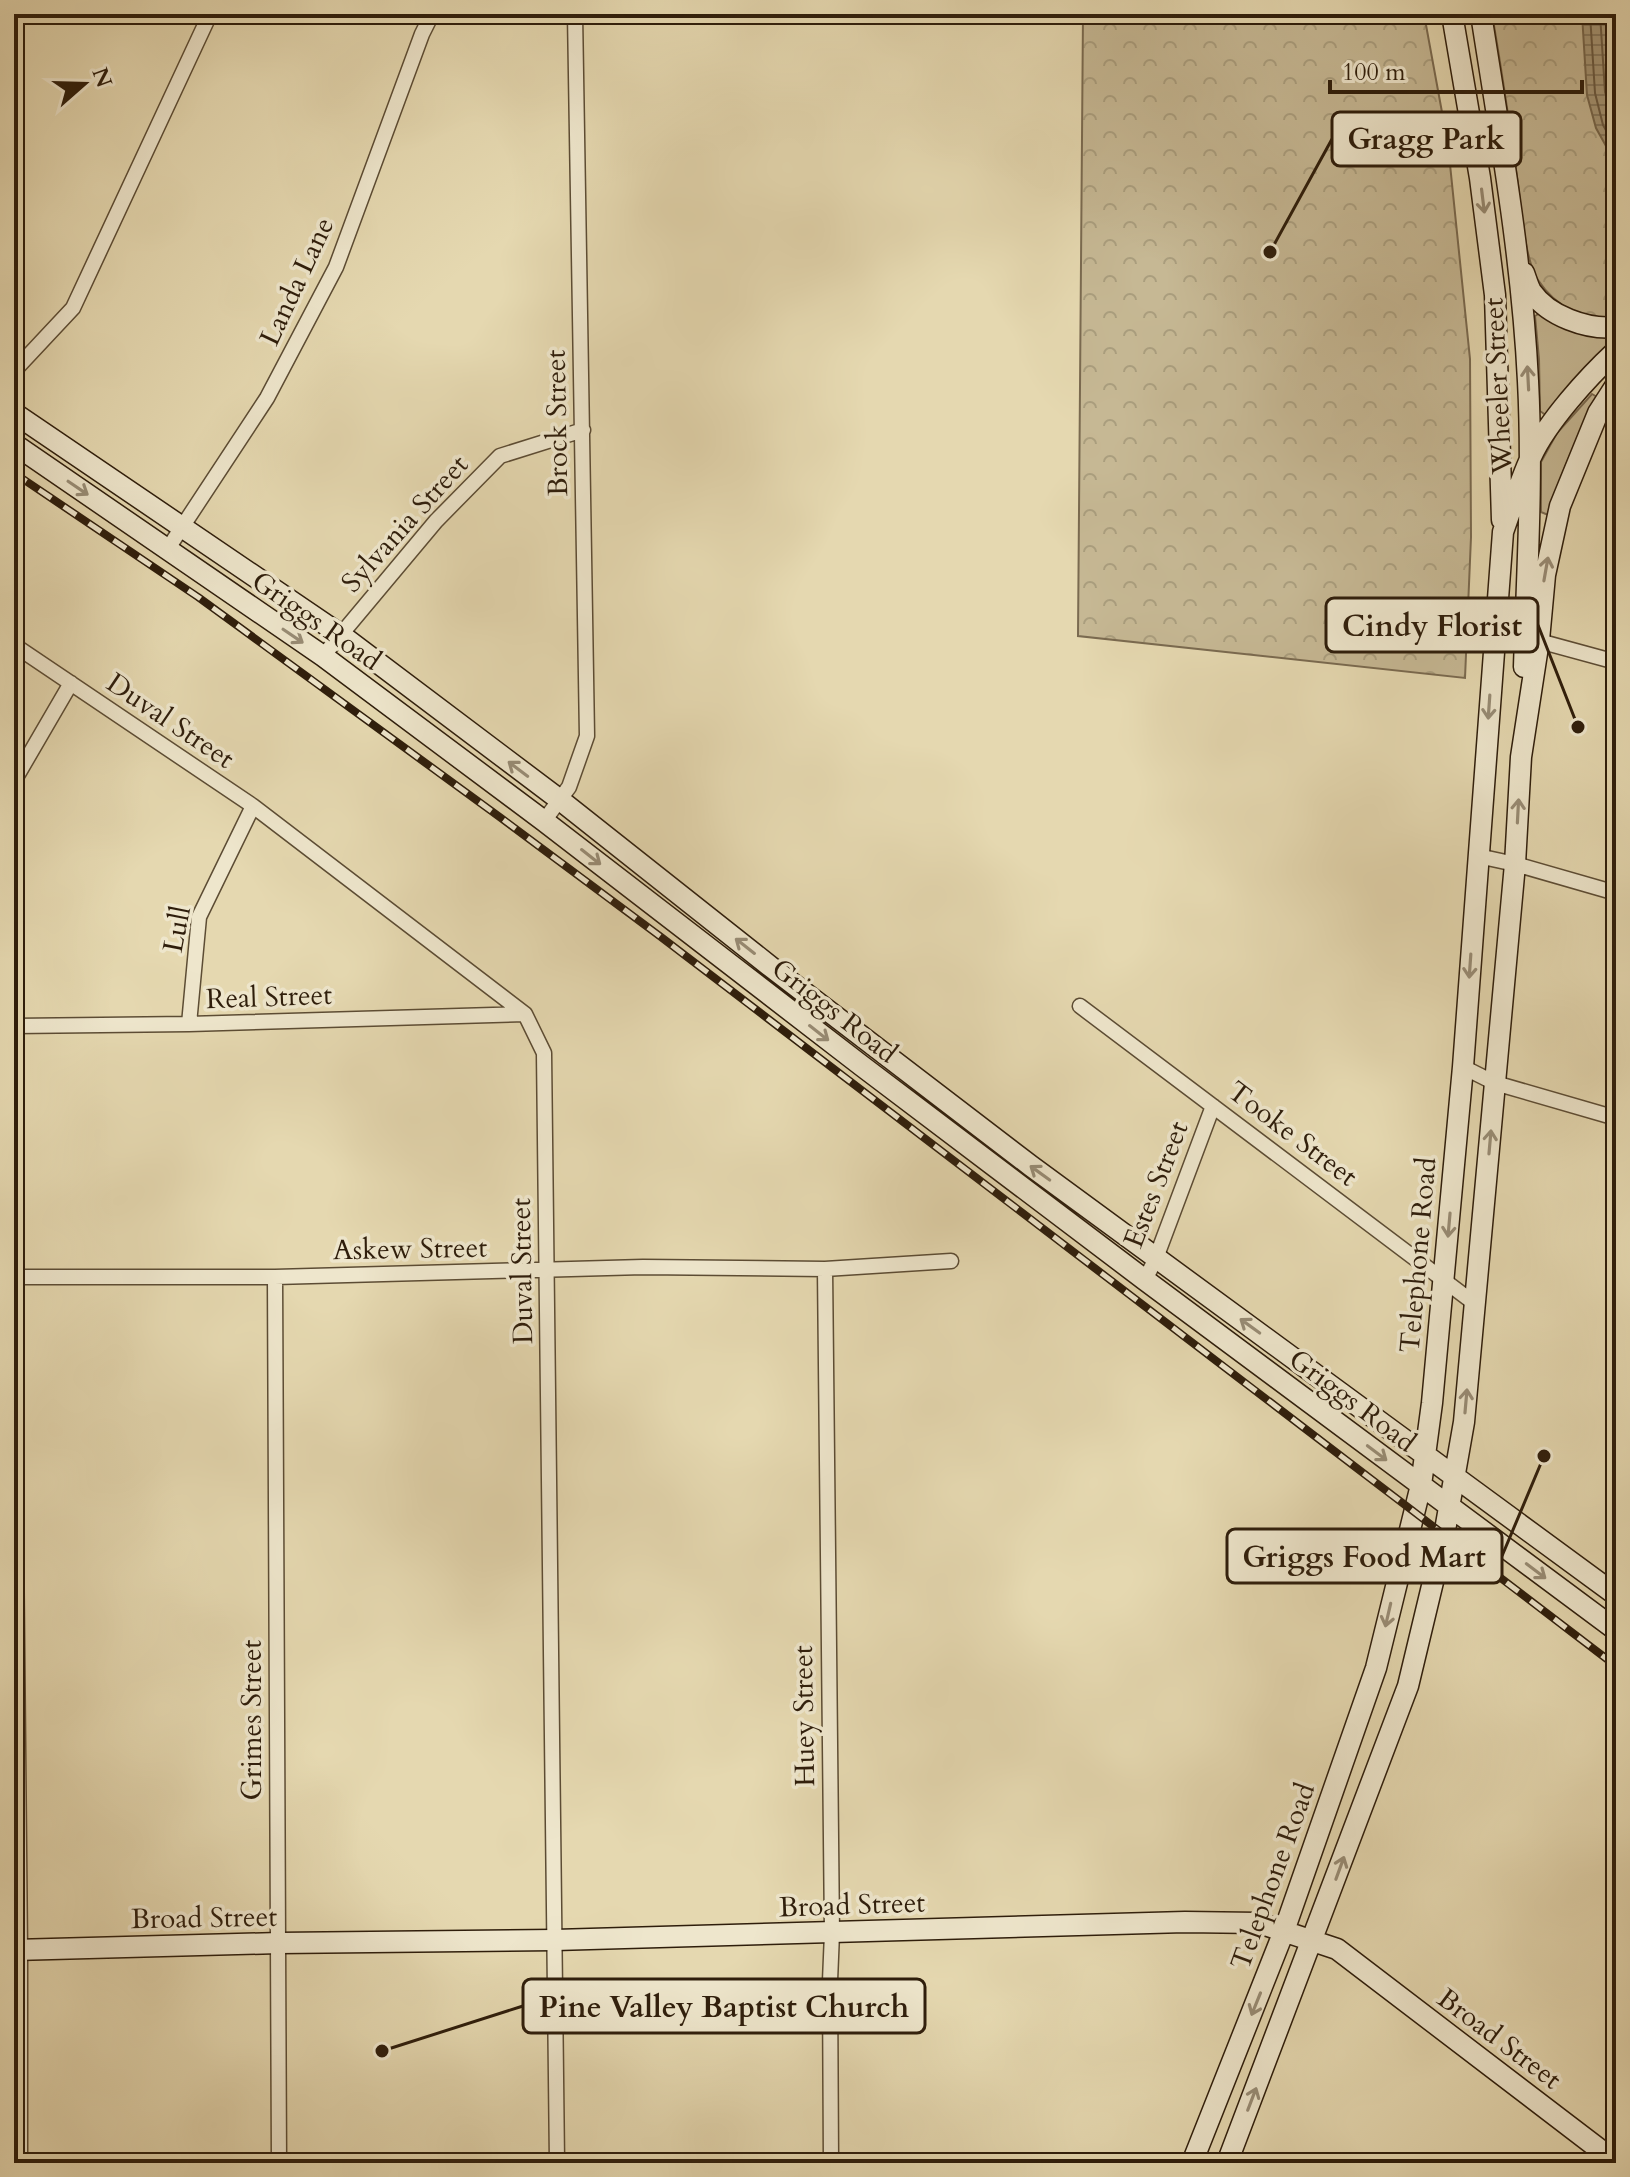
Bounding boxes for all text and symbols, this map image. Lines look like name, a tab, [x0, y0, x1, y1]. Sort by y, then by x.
north arrow	[44, 44, 124, 124]
scale bar	[1330, 44, 1582, 94]
text: 100 m	[1342, 56, 1406, 89]
text: N	[84, 63, 119, 92]
callout: Gragg Park	[1332, 112, 1521, 166]
text: Gragg Park	[1347, 119, 1505, 160]
one-way arrow	[1476, 188, 1491, 214]
street label: Landa Lane	[251, 211, 343, 352]
street label: Wheeler Street	[1474, 297, 1522, 476]
street label: Brock Street	[537, 349, 577, 497]
one-way arrow	[1520, 365, 1535, 392]
street label: Sylvania Street	[333, 447, 477, 601]
one-way arrow	[67, 480, 89, 497]
one-way arrow	[1540, 557, 1555, 583]
street label: Griggs Road	[244, 562, 389, 679]
callout: Cindy Florist	[1326, 598, 1538, 652]
text: Cindy Florist	[1342, 606, 1522, 647]
one-way arrow	[281, 627, 303, 644]
street label: Duval Street	[99, 664, 242, 778]
one-way arrow	[1481, 693, 1496, 720]
one-way arrow	[508, 760, 529, 777]
one-way arrow	[1510, 798, 1525, 825]
one-way arrow	[580, 849, 601, 866]
street label: Lull	[154, 903, 200, 956]
one-way arrow	[734, 938, 756, 955]
street label: Griggs Road	[764, 950, 905, 1072]
one-way arrow	[1462, 952, 1477, 979]
street label: Real Street	[205, 976, 333, 1018]
one-way arrow	[808, 1025, 829, 1042]
street label: Tooke Street	[1220, 1072, 1365, 1195]
street label: Estes Street	[1114, 1116, 1197, 1253]
one-way arrow	[1483, 1129, 1498, 1156]
street label: Telephone Road	[1391, 1156, 1445, 1354]
one-way arrow	[1030, 1164, 1051, 1181]
street label: Duval Street	[502, 1197, 542, 1344]
one-way arrow	[1441, 1211, 1456, 1238]
street label: Askew Street	[333, 1229, 488, 1269]
one-way arrow	[1239, 1318, 1261, 1335]
street label: Griggs Road	[1281, 1340, 1424, 1461]
one-way arrow	[1459, 1388, 1474, 1415]
one-way arrow	[1366, 1444, 1387, 1461]
callout: Griggs Food Mart	[1227, 1529, 1502, 1583]
text: Griggs Food Mart	[1242, 1537, 1486, 1578]
one-way arrow	[1524, 1562, 1546, 1579]
one-way arrow	[1380, 1602, 1395, 1627]
street label: Grimes Street	[233, 1639, 271, 1800]
street label: Huey Street	[784, 1645, 824, 1787]
street label: Telephone Road	[1222, 1778, 1324, 1975]
one-way arrow	[1334, 1856, 1348, 1881]
street label: Broad Street	[778, 1883, 926, 1927]
street label: Broad Street	[131, 1898, 278, 1938]
callout: Pine Valley Baptist Church	[523, 1979, 925, 2033]
street label: Broad Street	[1430, 1980, 1569, 2098]
text: Pine Valley Baptist Church	[539, 1987, 909, 2028]
one-way arrow	[1248, 1991, 1262, 2016]
one-way arrow	[1246, 2087, 1260, 2112]

